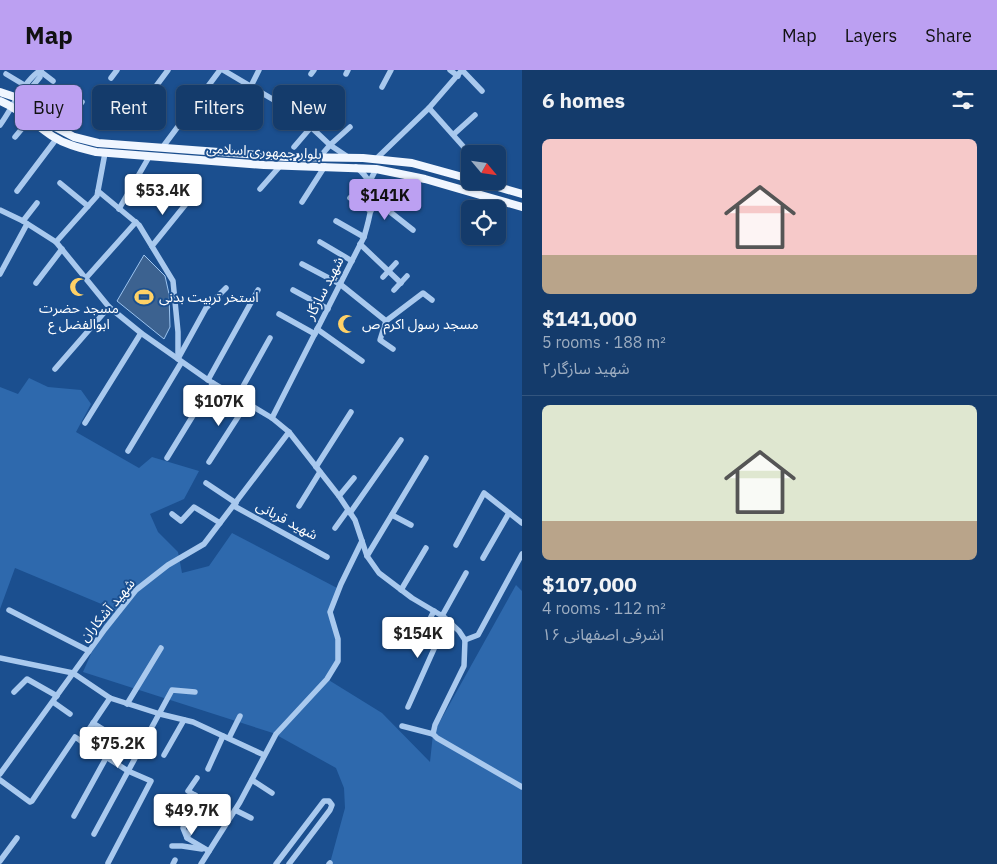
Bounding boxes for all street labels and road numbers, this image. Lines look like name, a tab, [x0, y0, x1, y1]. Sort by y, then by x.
street label: بلوار جمهوری اسلامی	[206, 139, 323, 163]
street label: شهید سازگار	[300, 253, 348, 324]
street label: شهید قربانی	[253, 496, 321, 544]
street label: شهید آشکاران	[75, 575, 139, 645]

